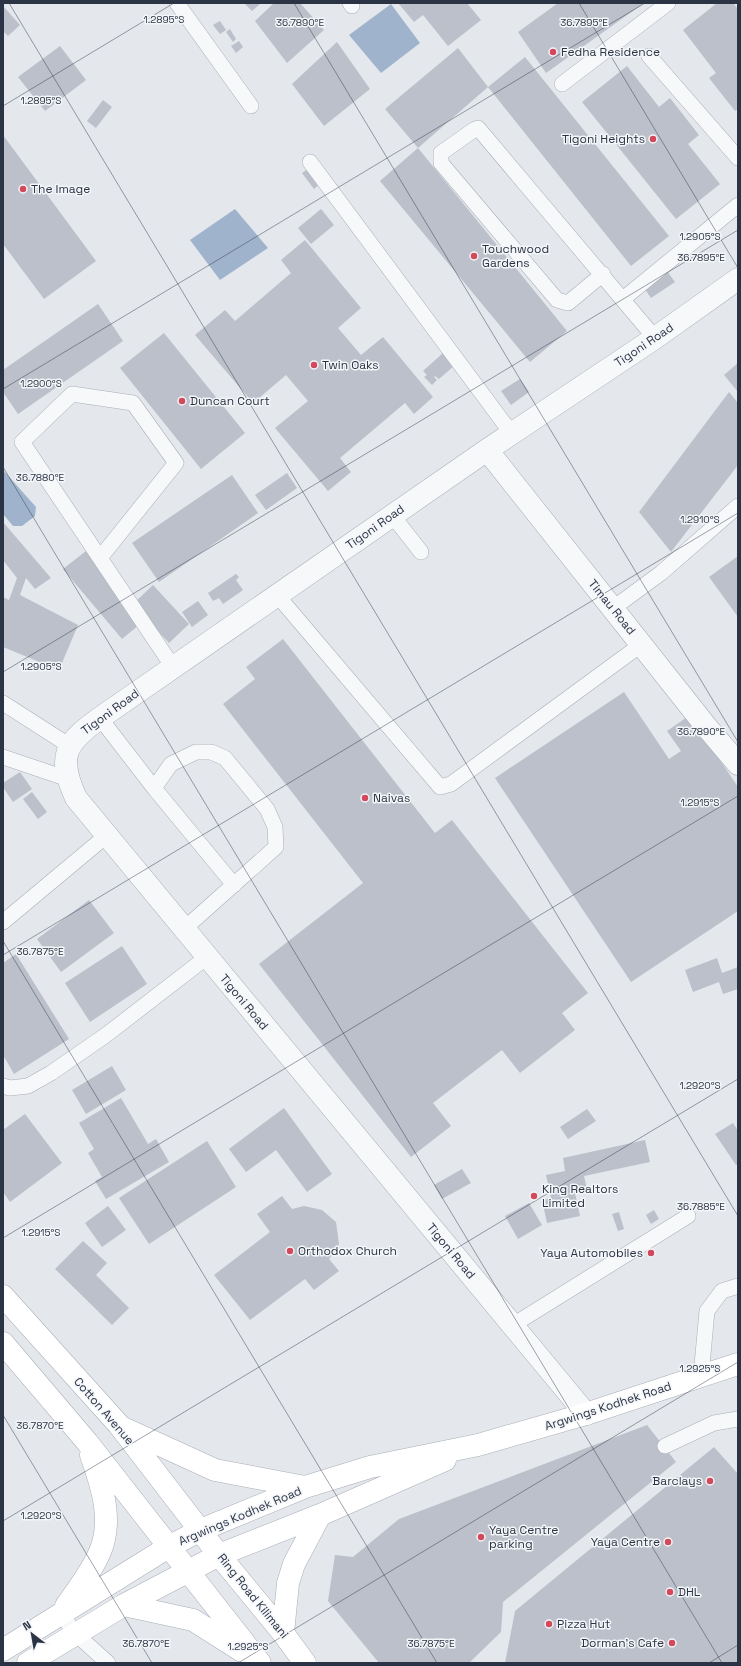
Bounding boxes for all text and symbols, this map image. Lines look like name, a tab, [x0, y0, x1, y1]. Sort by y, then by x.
text: 1.2895°S	[143, 13, 185, 26]
text: 36.7890°E	[276, 16, 324, 29]
text: 36.7895°E	[560, 16, 608, 29]
place label: Fedha Residence	[561, 44, 660, 60]
marker: Fedha Residence	[548, 47, 558, 57]
text: 1.2895°S	[20, 94, 62, 107]
place label: Tigoni Heights	[562, 131, 645, 147]
marker: Tigoni Heights	[648, 134, 658, 144]
place label: The Image	[31, 181, 90, 197]
marker: The Image	[18, 184, 28, 194]
text: 1.2905°S	[679, 230, 721, 243]
place label: Touchwood Gardens	[482, 241, 549, 271]
marker: Touchwood Gardens	[469, 251, 479, 261]
text: 36.7895°E	[677, 251, 725, 264]
street label: Tigoni Road	[611, 319, 677, 371]
place label: Twin Oaks	[322, 357, 379, 373]
marker: Twin Oaks	[309, 360, 319, 370]
text: 1.2900°S	[20, 377, 62, 390]
place label: Duncan Court	[190, 393, 270, 409]
marker: Duncan Court	[177, 396, 187, 406]
text: 36.7880°E	[16, 471, 64, 484]
street label: Tigoni Road	[343, 501, 407, 553]
text: 1.2910°S	[680, 513, 720, 526]
street label: Timau Road	[585, 576, 639, 638]
text: 1.2905°S	[20, 660, 62, 673]
street label: Tigoni Road	[78, 686, 142, 738]
text: 36.7890°E	[677, 725, 725, 738]
place label: Naivas	[373, 790, 410, 806]
marker: Naivas	[360, 793, 370, 803]
text: 1.2915°S	[681, 796, 719, 809]
text: 36.7875°E	[16, 945, 64, 958]
street label: Tigoni Road	[216, 971, 272, 1033]
text: 1.2920°S	[679, 1079, 721, 1092]
place label: King Realtors Limited	[542, 1181, 618, 1211]
marker: King Realtors Limited	[529, 1191, 539, 1201]
text: 36.7885°E	[677, 1200, 725, 1213]
street label: Tigoni Road	[423, 1220, 479, 1282]
text: 1.2915°S	[22, 1226, 60, 1239]
place label: Orthodox Church	[298, 1243, 397, 1259]
place label: Yaya Automobiles	[540, 1245, 643, 1261]
marker: Orthodox Church	[285, 1246, 295, 1256]
marker: Yaya Automobiles	[646, 1248, 656, 1258]
text: 1.2925°S	[680, 1362, 720, 1375]
street label: Cotton Avenue	[70, 1374, 138, 1448]
street label: Argwings Kodhek Road	[543, 1378, 673, 1434]
text: 36.7870°E	[16, 1419, 64, 1432]
place label: Barclays	[652, 1473, 702, 1489]
marker: Barclays	[705, 1476, 715, 1486]
street label: Argwings Kodhek Road	[176, 1483, 304, 1549]
text: 1.2920°S	[20, 1509, 62, 1522]
place label: Yaya Centre parking	[489, 1522, 558, 1552]
marker: Yaya Centre parking	[476, 1532, 486, 1542]
place label: Yaya Centre	[591, 1534, 660, 1550]
marker: Yaya Centre	[663, 1537, 673, 1547]
street label: Ring Road Kilimani	[214, 1550, 292, 1642]
place label: DHL	[678, 1584, 701, 1600]
marker: DHL	[665, 1587, 675, 1597]
north arrow	[12, 1614, 52, 1654]
place label: Pizza Hut	[557, 1616, 610, 1632]
text: N	[20, 1618, 34, 1633]
marker: Pizza Hut	[544, 1619, 554, 1629]
place label: Dorman's Cafe	[581, 1635, 664, 1651]
text: 36.7870°E	[122, 1637, 170, 1650]
text: 36.7875°E	[407, 1637, 455, 1650]
marker: Dorman's Cafe	[667, 1638, 677, 1648]
text: 1.2925°S	[228, 1640, 268, 1653]

